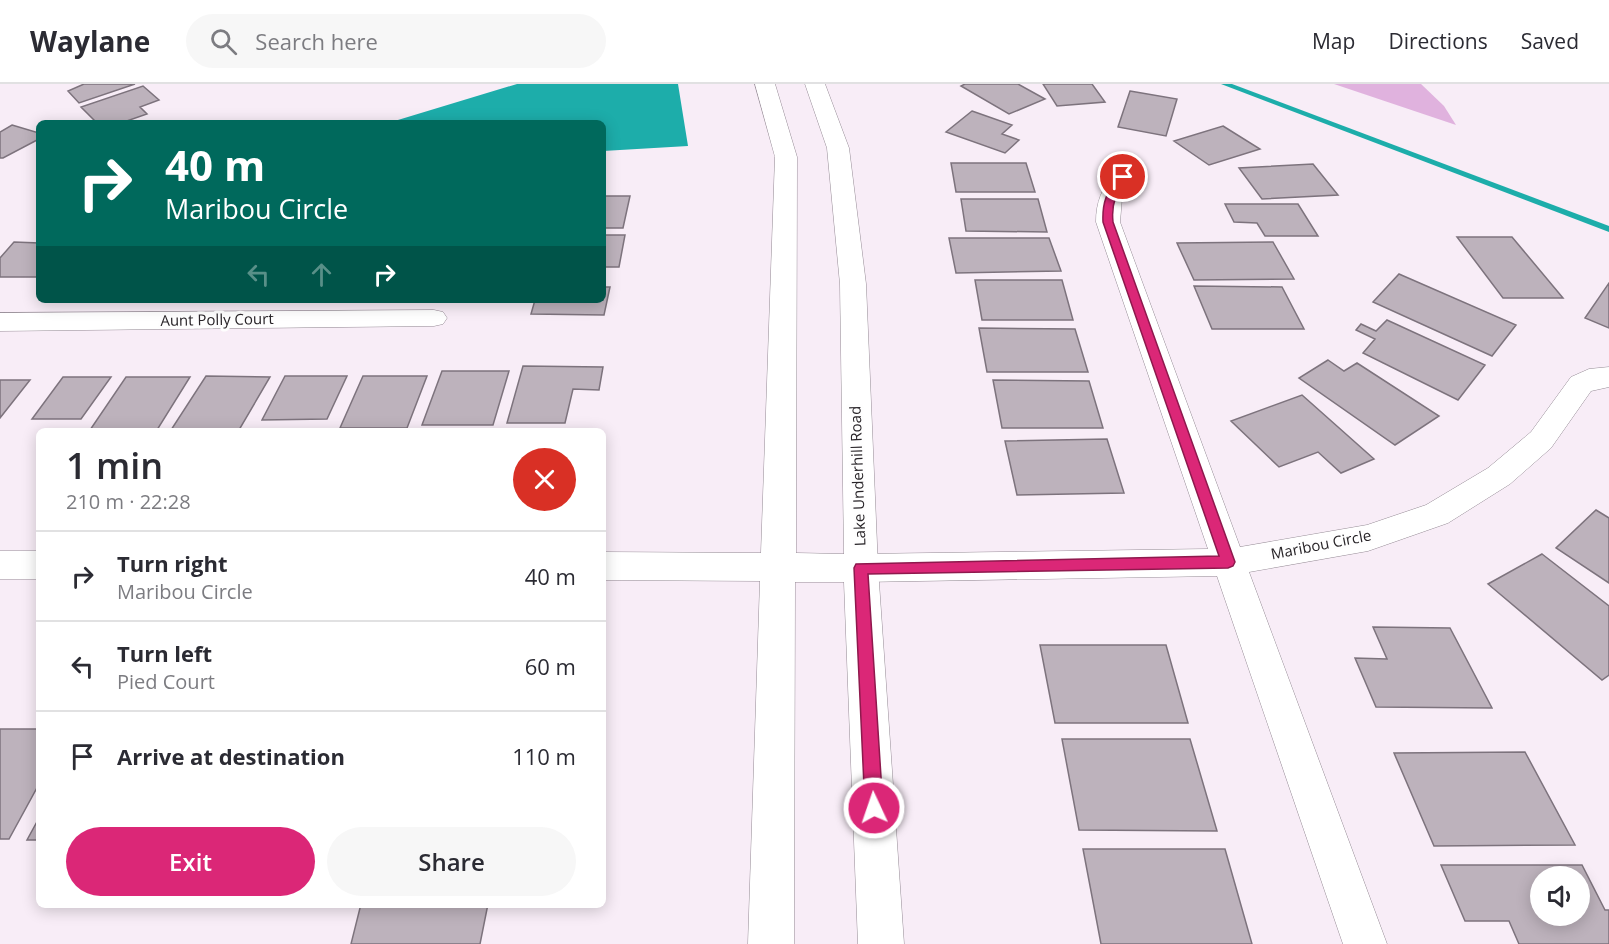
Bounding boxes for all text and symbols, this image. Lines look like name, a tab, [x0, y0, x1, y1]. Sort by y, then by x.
search box	[186, 14, 606, 68]
text: Waylane	[30, 22, 150, 60]
icon: search	[207, 25, 240, 58]
text: Search here	[255, 26, 378, 56]
text: Map	[1312, 27, 1355, 55]
text: Directions	[1388, 27, 1488, 55]
text: Saved	[1521, 27, 1579, 55]
text: 40 m	[165, 136, 265, 193]
icon: right	[66, 144, 144, 222]
pin	[1097, 151, 1148, 202]
icon: arrive	[1106, 160, 1139, 193]
text: Maribou Circle	[165, 190, 348, 227]
icon: left	[242, 258, 275, 291]
icon: ahead	[305, 258, 338, 291]
icon: right	[368, 258, 401, 291]
street label: Aunt Polly Court	[160, 308, 274, 330]
street label: Lake Underhill Road	[845, 405, 869, 547]
text: 1 min	[66, 441, 163, 490]
button: close	[513, 448, 576, 511]
text: 210 m · 22:28	[66, 488, 191, 515]
street label: Maribou Circle	[1269, 524, 1373, 564]
text: Turn right	[117, 548, 228, 578]
icon: right	[66, 560, 99, 593]
text: 40 m	[525, 561, 576, 591]
text: Maribou Circle	[117, 578, 253, 605]
text: Turn left	[117, 638, 212, 668]
icon: left	[66, 650, 99, 683]
text: 60 m	[525, 651, 576, 681]
text: Pied Court	[117, 668, 215, 695]
icon: arrive	[66, 740, 99, 773]
text: Arrive at destination	[117, 741, 345, 771]
text: 110 m	[512, 741, 576, 771]
position arrow	[842, 776, 906, 840]
button: Exit	[66, 827, 315, 896]
button: Share	[327, 827, 576, 896]
map controls	[1530, 866, 1590, 926]
button: sound	[1530, 866, 1590, 926]

